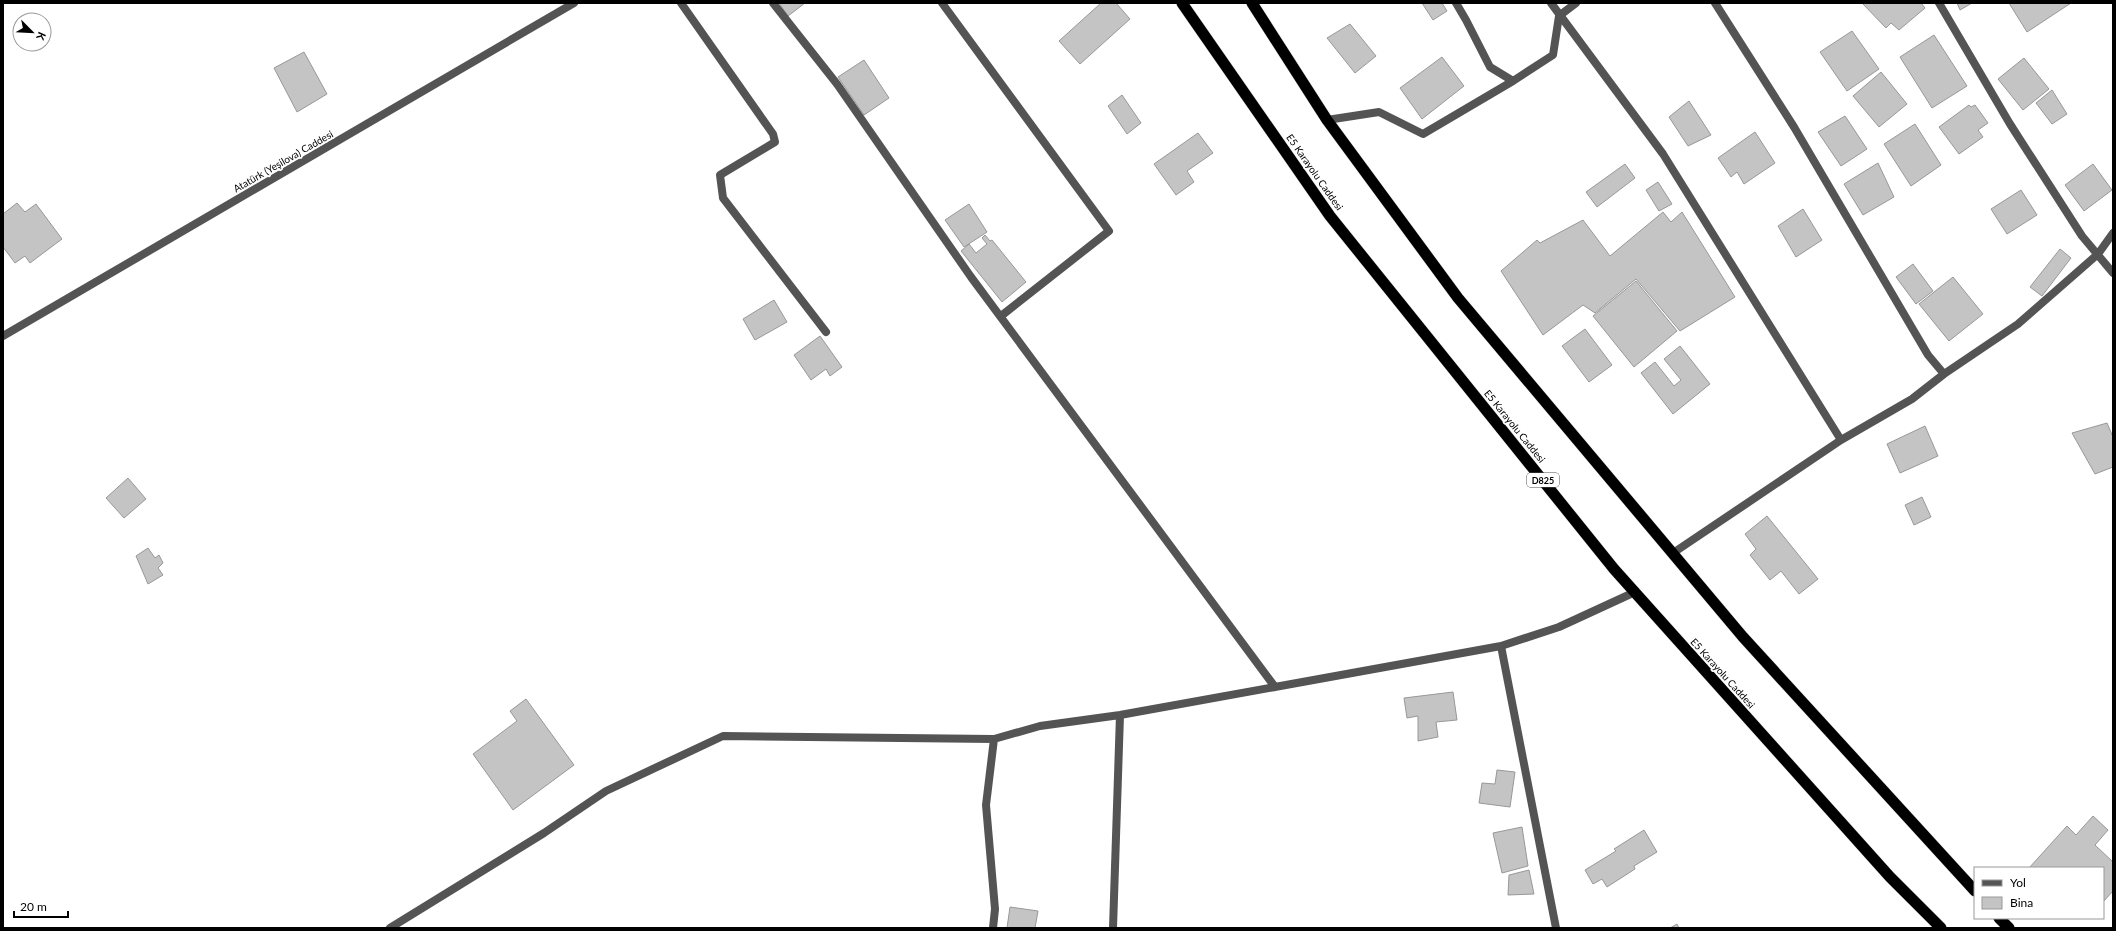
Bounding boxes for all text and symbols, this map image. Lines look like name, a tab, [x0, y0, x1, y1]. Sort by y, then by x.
north arrow	[12, 12, 52, 52]
text: K	[34, 30, 49, 43]
street label: Atatürk (Yeşilova) Caddesi	[231, 128, 335, 194]
street label: E5 Karayolu Caddesi	[1284, 132, 1346, 212]
street label: E5 Karayolu Caddesi	[1482, 387, 1548, 465]
road number: D825	[1527, 473, 1559, 487]
street label: E5 Karayolu Caddesi	[1688, 635, 1758, 711]
legend	[1974, 867, 2104, 919]
text: Yol	[2010, 875, 2026, 890]
scale bar	[14, 893, 68, 919]
text: Bina	[2010, 895, 2033, 910]
text: 20 m	[20, 899, 47, 914]

